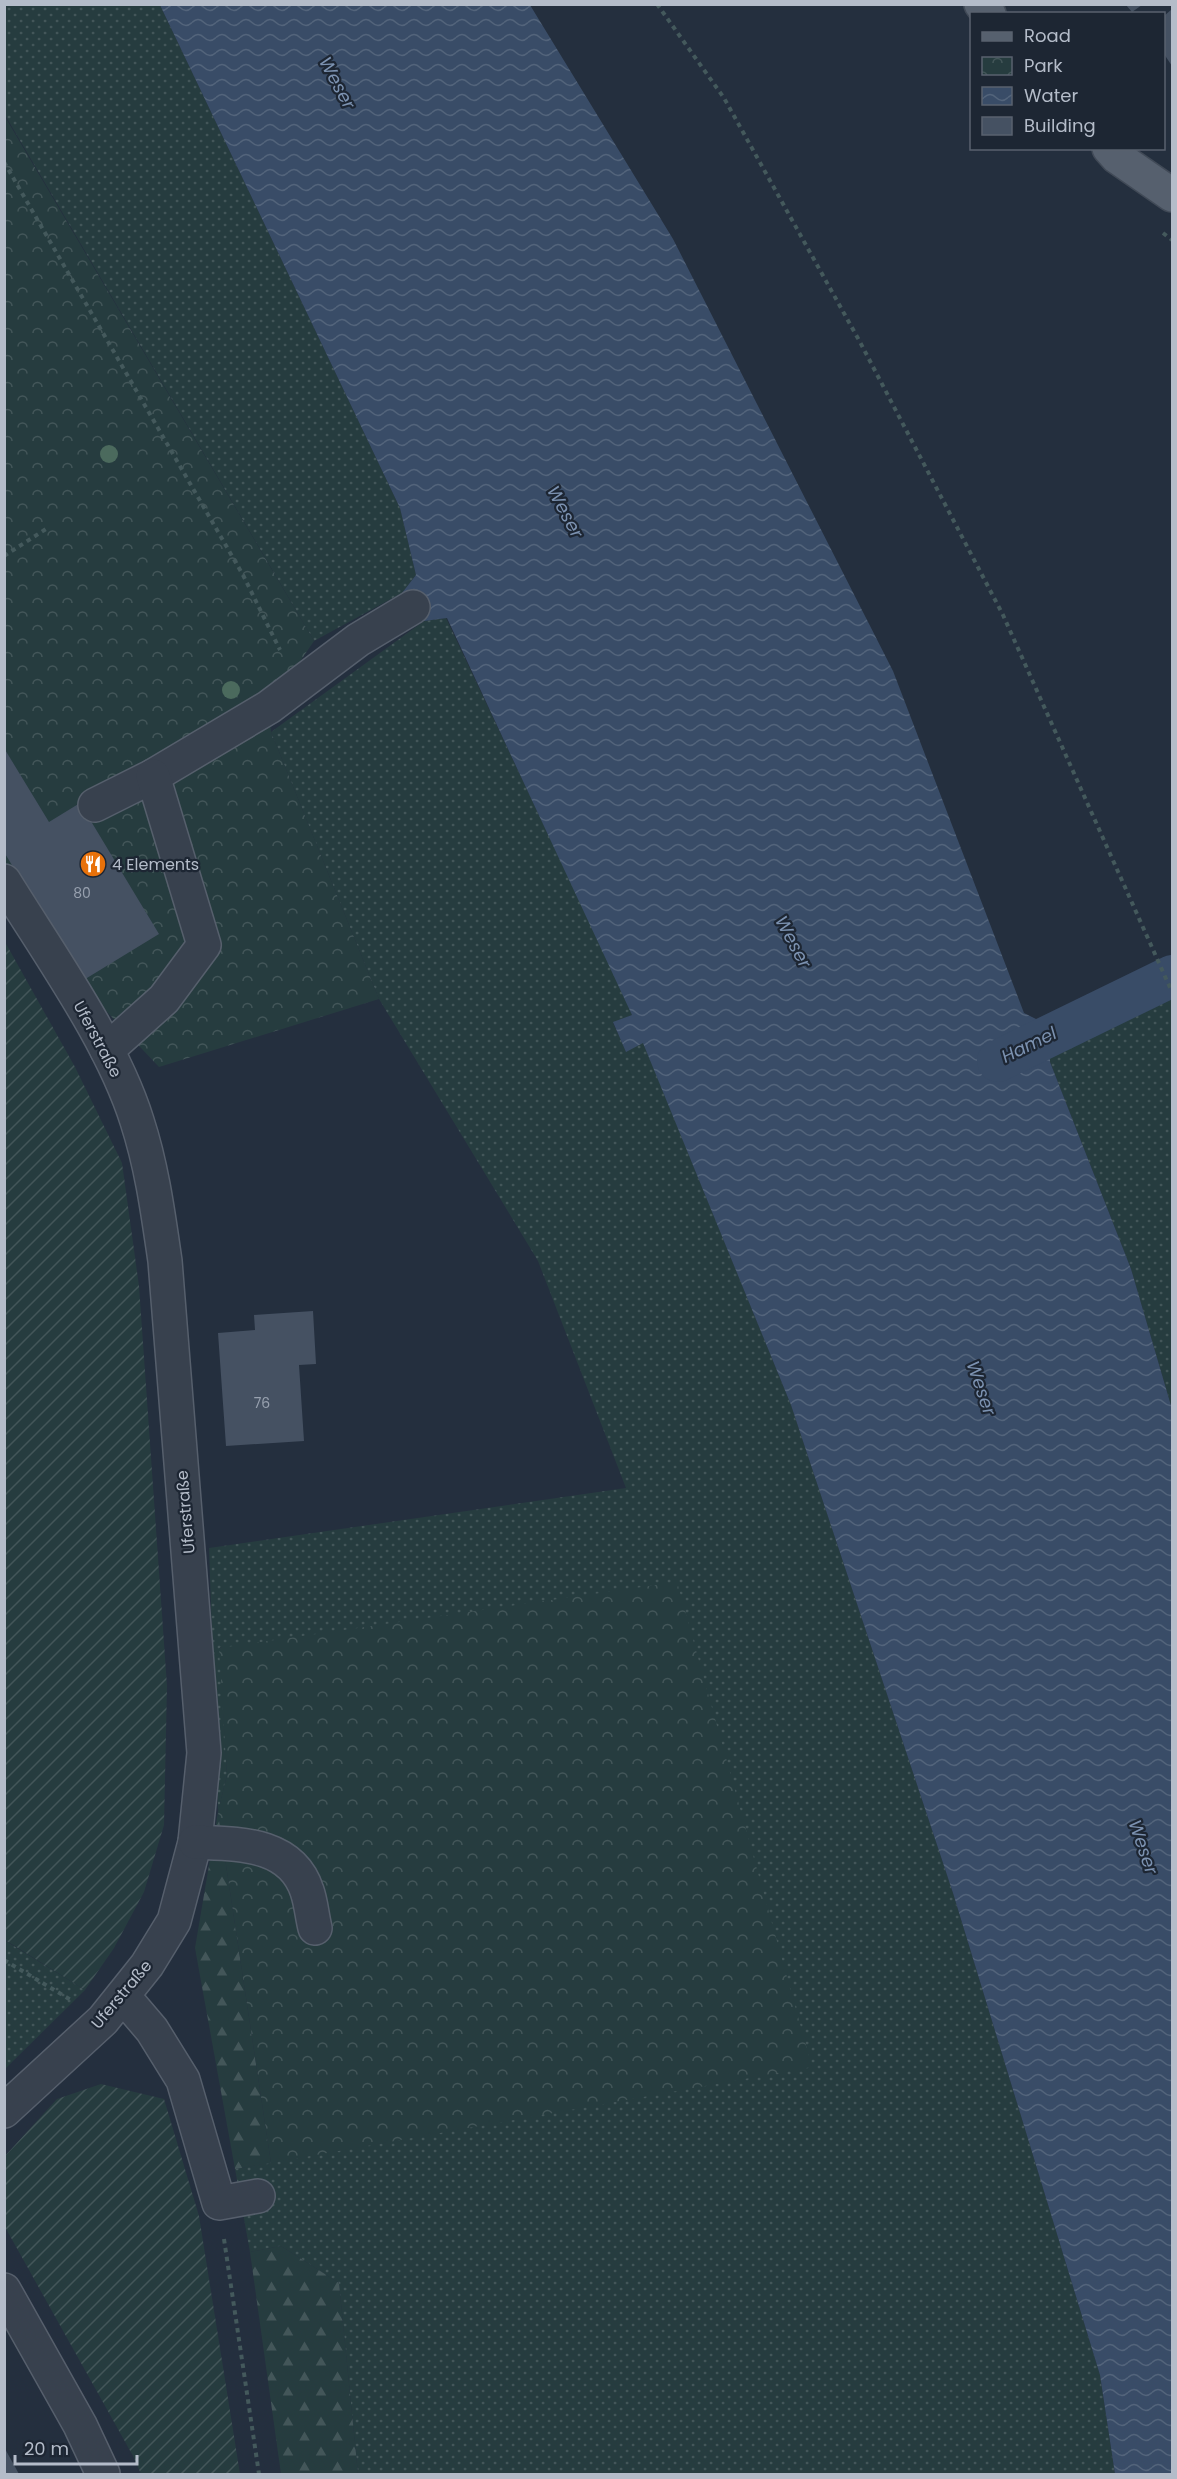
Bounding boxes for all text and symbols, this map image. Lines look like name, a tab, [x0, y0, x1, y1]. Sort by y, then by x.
legend	[970, 12, 1165, 150]
text: Road	[1024, 23, 1071, 48]
water label: Weser	[313, 52, 362, 114]
text: Park	[1024, 53, 1063, 78]
text: Water	[1024, 83, 1078, 108]
text: Building	[1024, 113, 1096, 138]
water label: Weser	[541, 481, 590, 543]
restaurant icon: 4 Elements	[78, 849, 108, 879]
place label: 4 Elements	[112, 853, 199, 876]
house number: 80	[73, 883, 91, 903]
water label: Weser	[769, 911, 818, 973]
street label: Uferstraße	[68, 997, 127, 1082]
water label: Hamel	[997, 1020, 1061, 1069]
water label: Weser	[961, 1357, 1003, 1420]
house number: 76	[254, 1393, 270, 1413]
street label: Uferstraße	[170, 1469, 201, 1555]
water label: Weser	[1123, 1816, 1165, 1879]
street label: Uferstraße	[86, 1955, 157, 2034]
scale bar	[15, 2428, 136, 2466]
text: 20 m	[24, 2436, 69, 2461]

